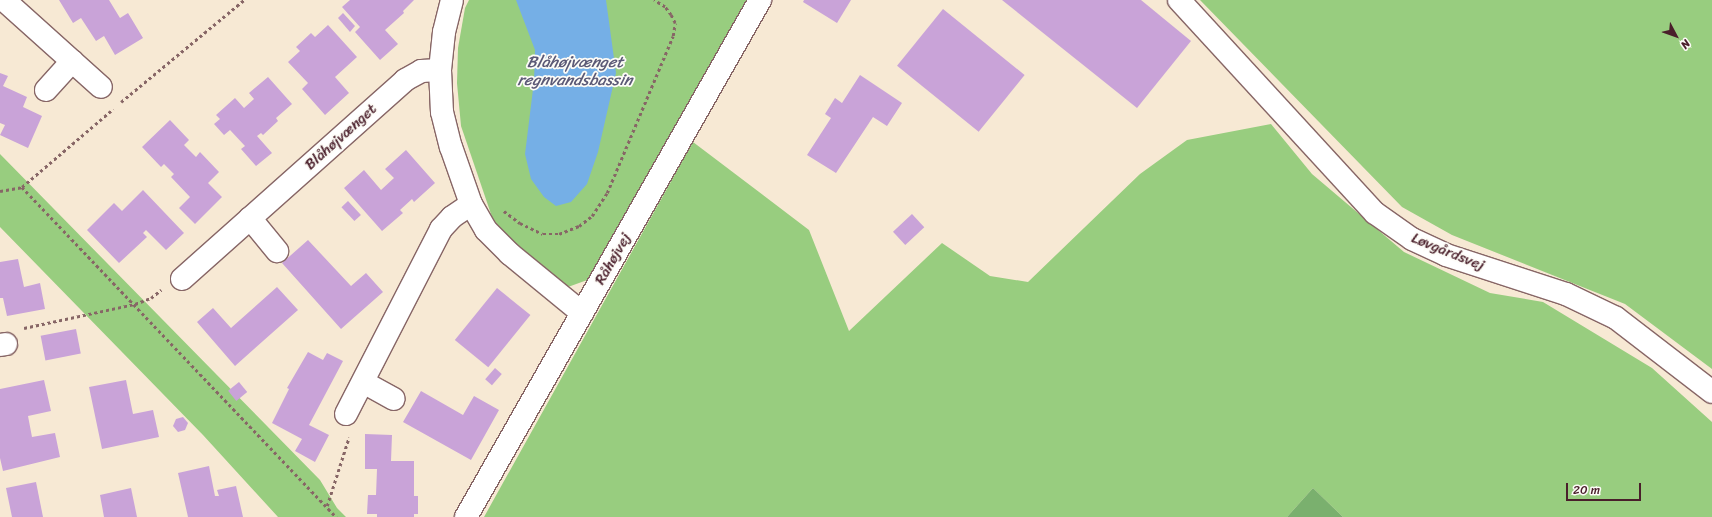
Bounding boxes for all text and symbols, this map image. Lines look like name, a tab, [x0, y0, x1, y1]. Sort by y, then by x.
north arrow	[1656, 16, 1696, 56]
text: N	[1676, 35, 1695, 53]
water label: Blåhøjvænget regnvandsbassin	[518, 52, 632, 90]
street label: Blåhøjvænget	[301, 100, 381, 174]
street label: Løvgårdsvej	[1409, 229, 1487, 275]
street label: Råhøjvej	[591, 230, 635, 288]
scale bar	[1568, 475, 1643, 501]
text: 20 m	[1573, 479, 1600, 501]

